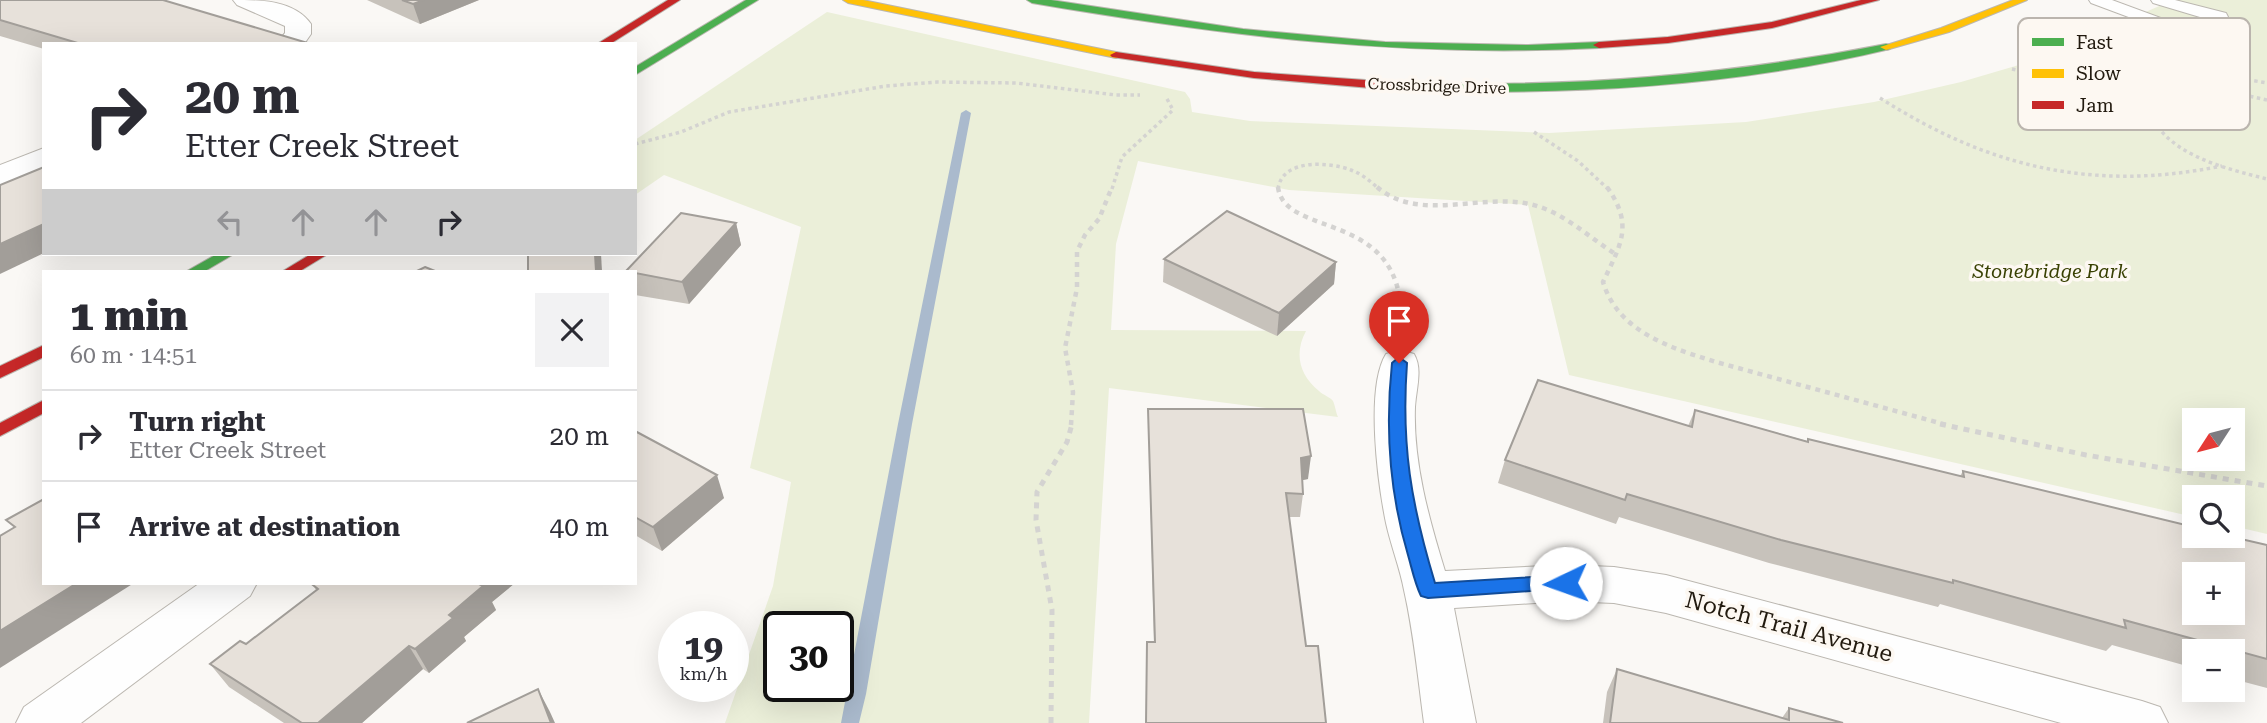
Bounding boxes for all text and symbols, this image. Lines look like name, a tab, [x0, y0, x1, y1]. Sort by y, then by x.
legend	[2018, 18, 2250, 130]
text: Fast	[2076, 31, 2113, 54]
text: Slow	[2076, 62, 2121, 85]
text: 20 m	[185, 68, 300, 125]
icon: right	[70, 70, 161, 161]
street label: Crossbridge Drive	[1367, 74, 1507, 98]
text: Jam	[2076, 94, 2114, 117]
text: Etter Creek Street	[185, 127, 459, 165]
icon: left	[211, 203, 249, 241]
icon: ahead	[284, 203, 322, 241]
icon: ahead	[357, 203, 395, 241]
icon: right	[430, 203, 468, 241]
park label: Stonebridge Park	[1971, 260, 2128, 283]
text: 1 min	[70, 291, 188, 340]
pin	[1369, 291, 1429, 363]
button: close	[535, 293, 609, 367]
icon: arrive	[1380, 302, 1418, 340]
text: 60 m · 14:51	[70, 342, 197, 369]
text: Turn right	[129, 407, 265, 437]
north arrow	[2182, 408, 2245, 471]
map controls	[2182, 408, 2245, 702]
icon: right	[70, 417, 108, 455]
text: 20 m	[550, 421, 609, 451]
text: Etter Creek Street	[129, 437, 326, 464]
button: search	[2182, 485, 2245, 548]
icon: arrive	[70, 508, 108, 546]
text: Arrive at destination	[129, 512, 400, 542]
text: 40 m	[550, 512, 609, 542]
position arrow	[1529, 546, 1603, 620]
button: +	[2182, 562, 2245, 625]
street label: Notch Trail Avenue	[1682, 586, 1896, 668]
speed limit sign: 30	[763, 611, 854, 702]
text: 19	[684, 627, 723, 668]
button: −	[2182, 639, 2245, 702]
text: km/h	[679, 663, 728, 684]

